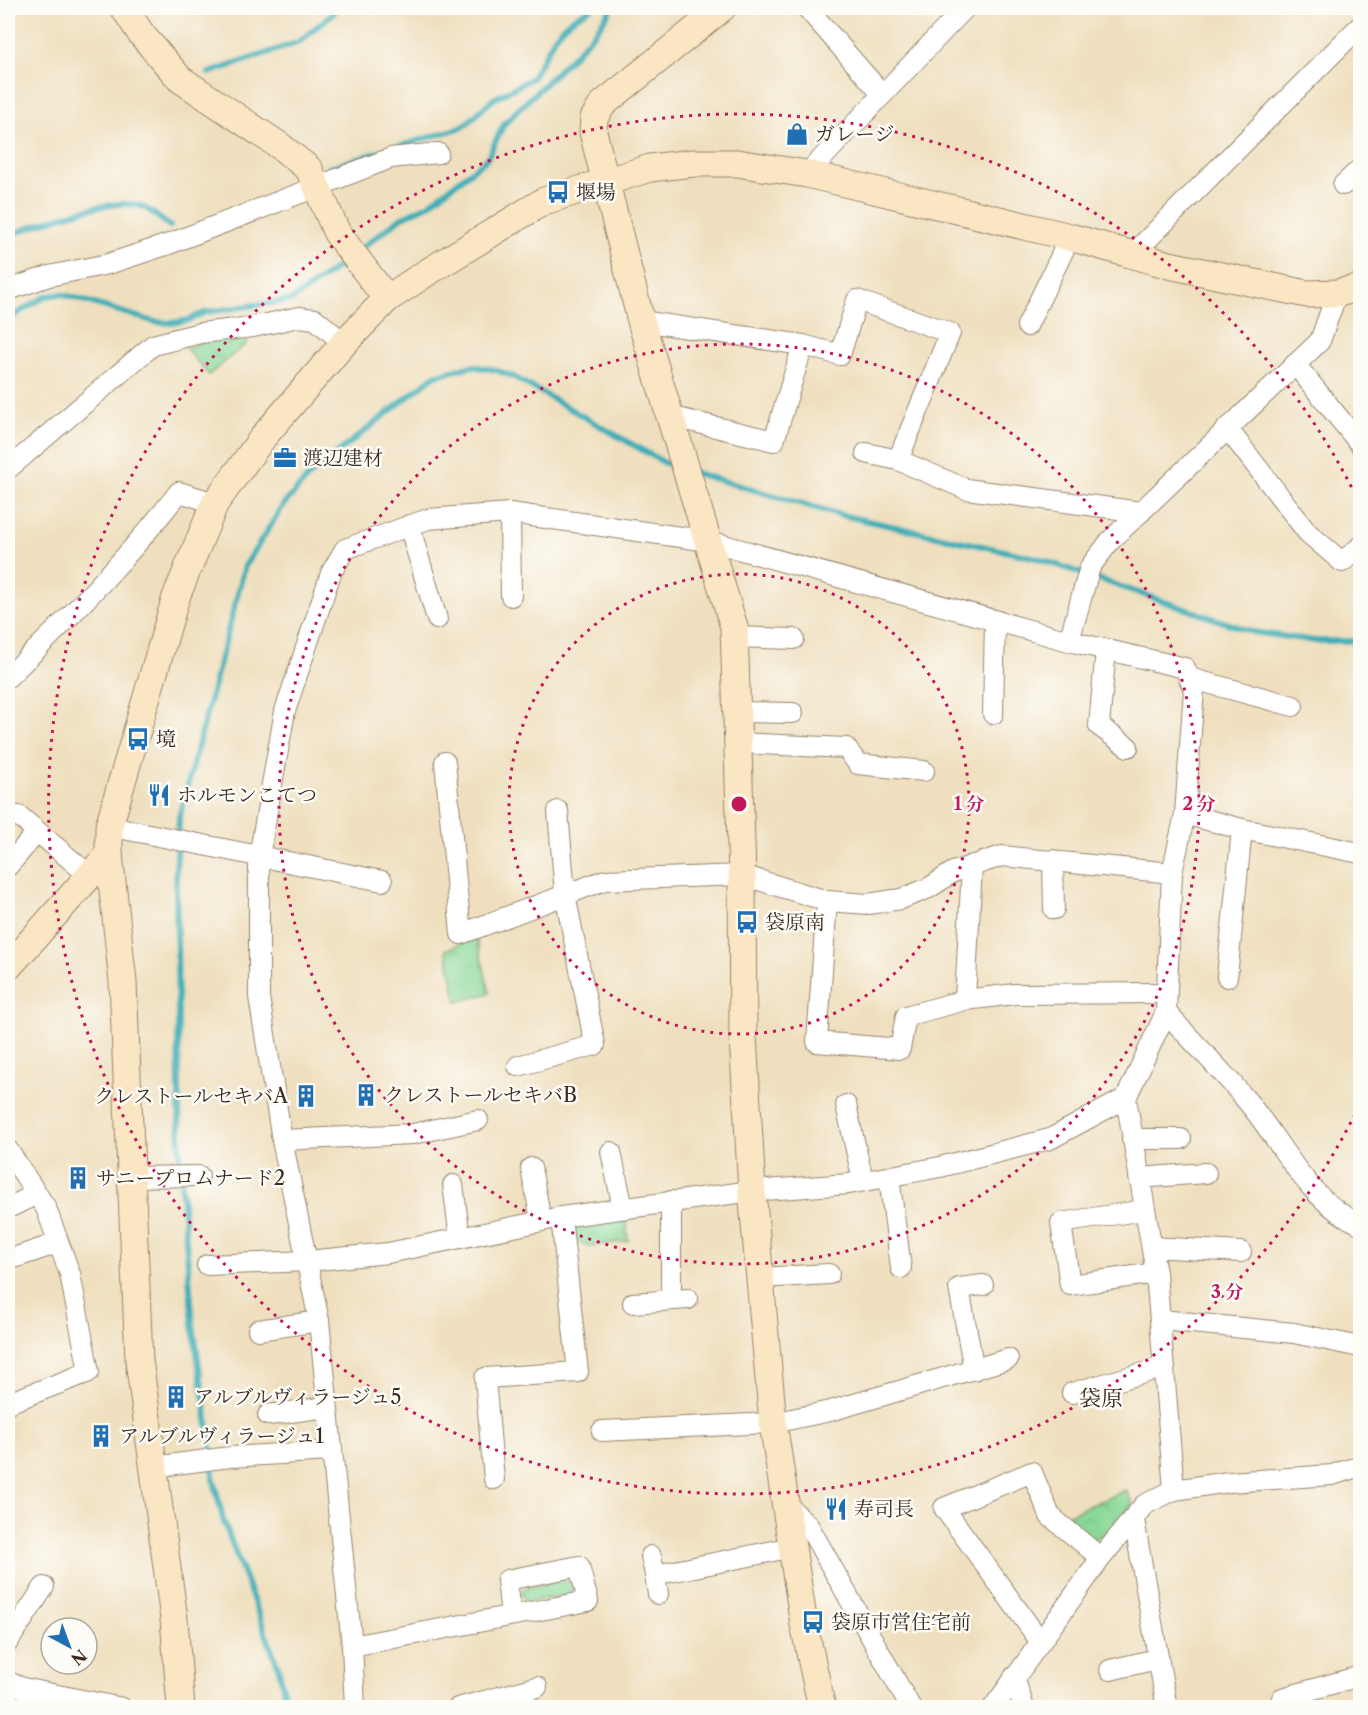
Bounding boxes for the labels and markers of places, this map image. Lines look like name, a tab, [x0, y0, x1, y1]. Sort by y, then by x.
shop icon: ガレージ	[784, 121, 810, 147]
place label: ガレージ	[815, 122, 895, 146]
bus stop icon: 堰場	[545, 179, 571, 205]
place label: 堰場	[576, 180, 616, 204]
office icon: 渡辺建材	[272, 445, 298, 471]
place label: 渡辺建材	[303, 446, 383, 470]
bus stop icon: 境	[125, 726, 151, 752]
place label: 境	[156, 727, 176, 751]
restaurant icon: ホルモンこてつ	[146, 782, 172, 808]
place label: ホルモンこてつ	[177, 783, 317, 807]
centre of rings	[729, 794, 749, 814]
bus stop icon: 袋原南	[734, 909, 760, 935]
place label: 袋原南	[765, 910, 825, 934]
building icon: クレストールセキバB	[353, 1082, 379, 1108]
building icon: クレストールセキバA	[293, 1083, 319, 1109]
place label: クレストールセキバB	[384, 1083, 577, 1107]
place label: クレストールセキバA	[94, 1084, 289, 1108]
building icon: サニープロムナード2	[65, 1165, 91, 1191]
place label: サニープロムナード2	[96, 1166, 285, 1190]
building icon: アルブルヴィラージュ5	[163, 1384, 189, 1410]
place label: アルブルヴィラージュ5	[194, 1385, 401, 1409]
building icon: アルブルヴィラージュ1	[88, 1423, 114, 1449]
place label: アルブルヴィラージュ1	[119, 1424, 324, 1448]
restaurant icon: 寿司長	[823, 1496, 849, 1522]
place label: 寿司長	[854, 1497, 914, 1521]
bus stop icon: 袋原市営住宅前	[800, 1609, 826, 1635]
place label: 袋原市営住宅前	[831, 1610, 971, 1634]

